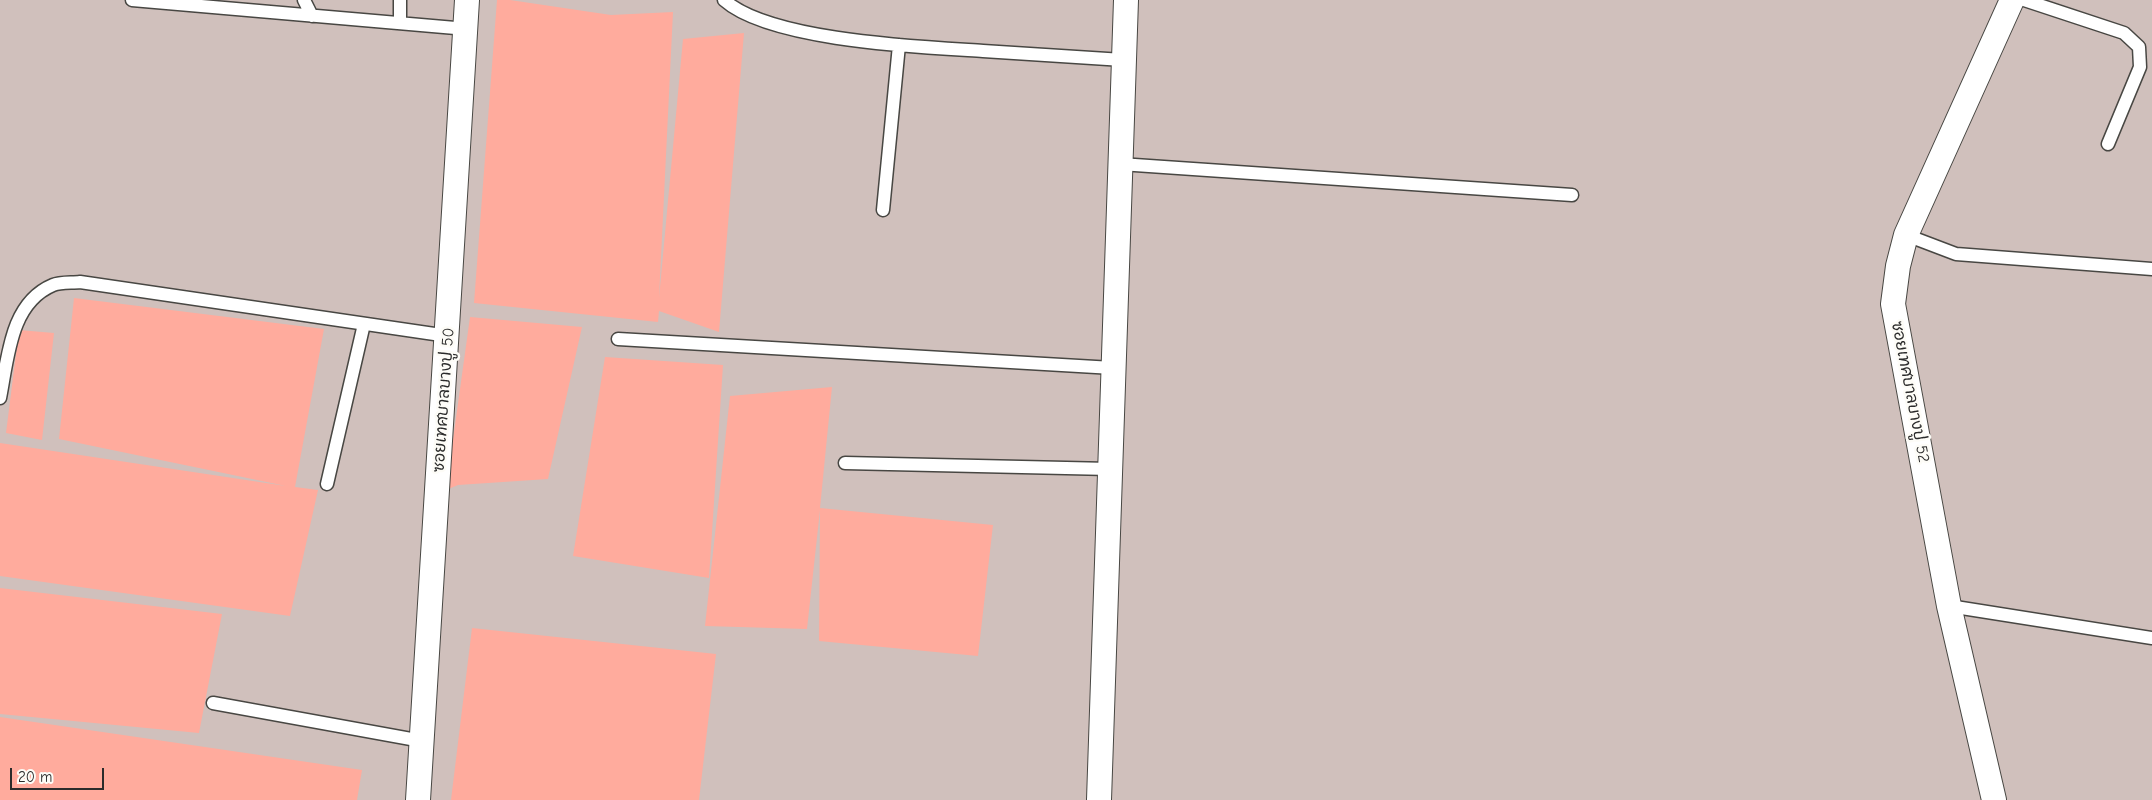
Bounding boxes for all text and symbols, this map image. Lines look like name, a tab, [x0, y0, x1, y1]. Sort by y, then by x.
street label: ซอยเทศบาลบางปู 52	[1887, 320, 1933, 464]
street label: ซอยเทศบาลบางปู 50	[429, 327, 459, 473]
scale bar	[12, 758, 106, 790]
text: 20 m	[18, 768, 52, 786]

